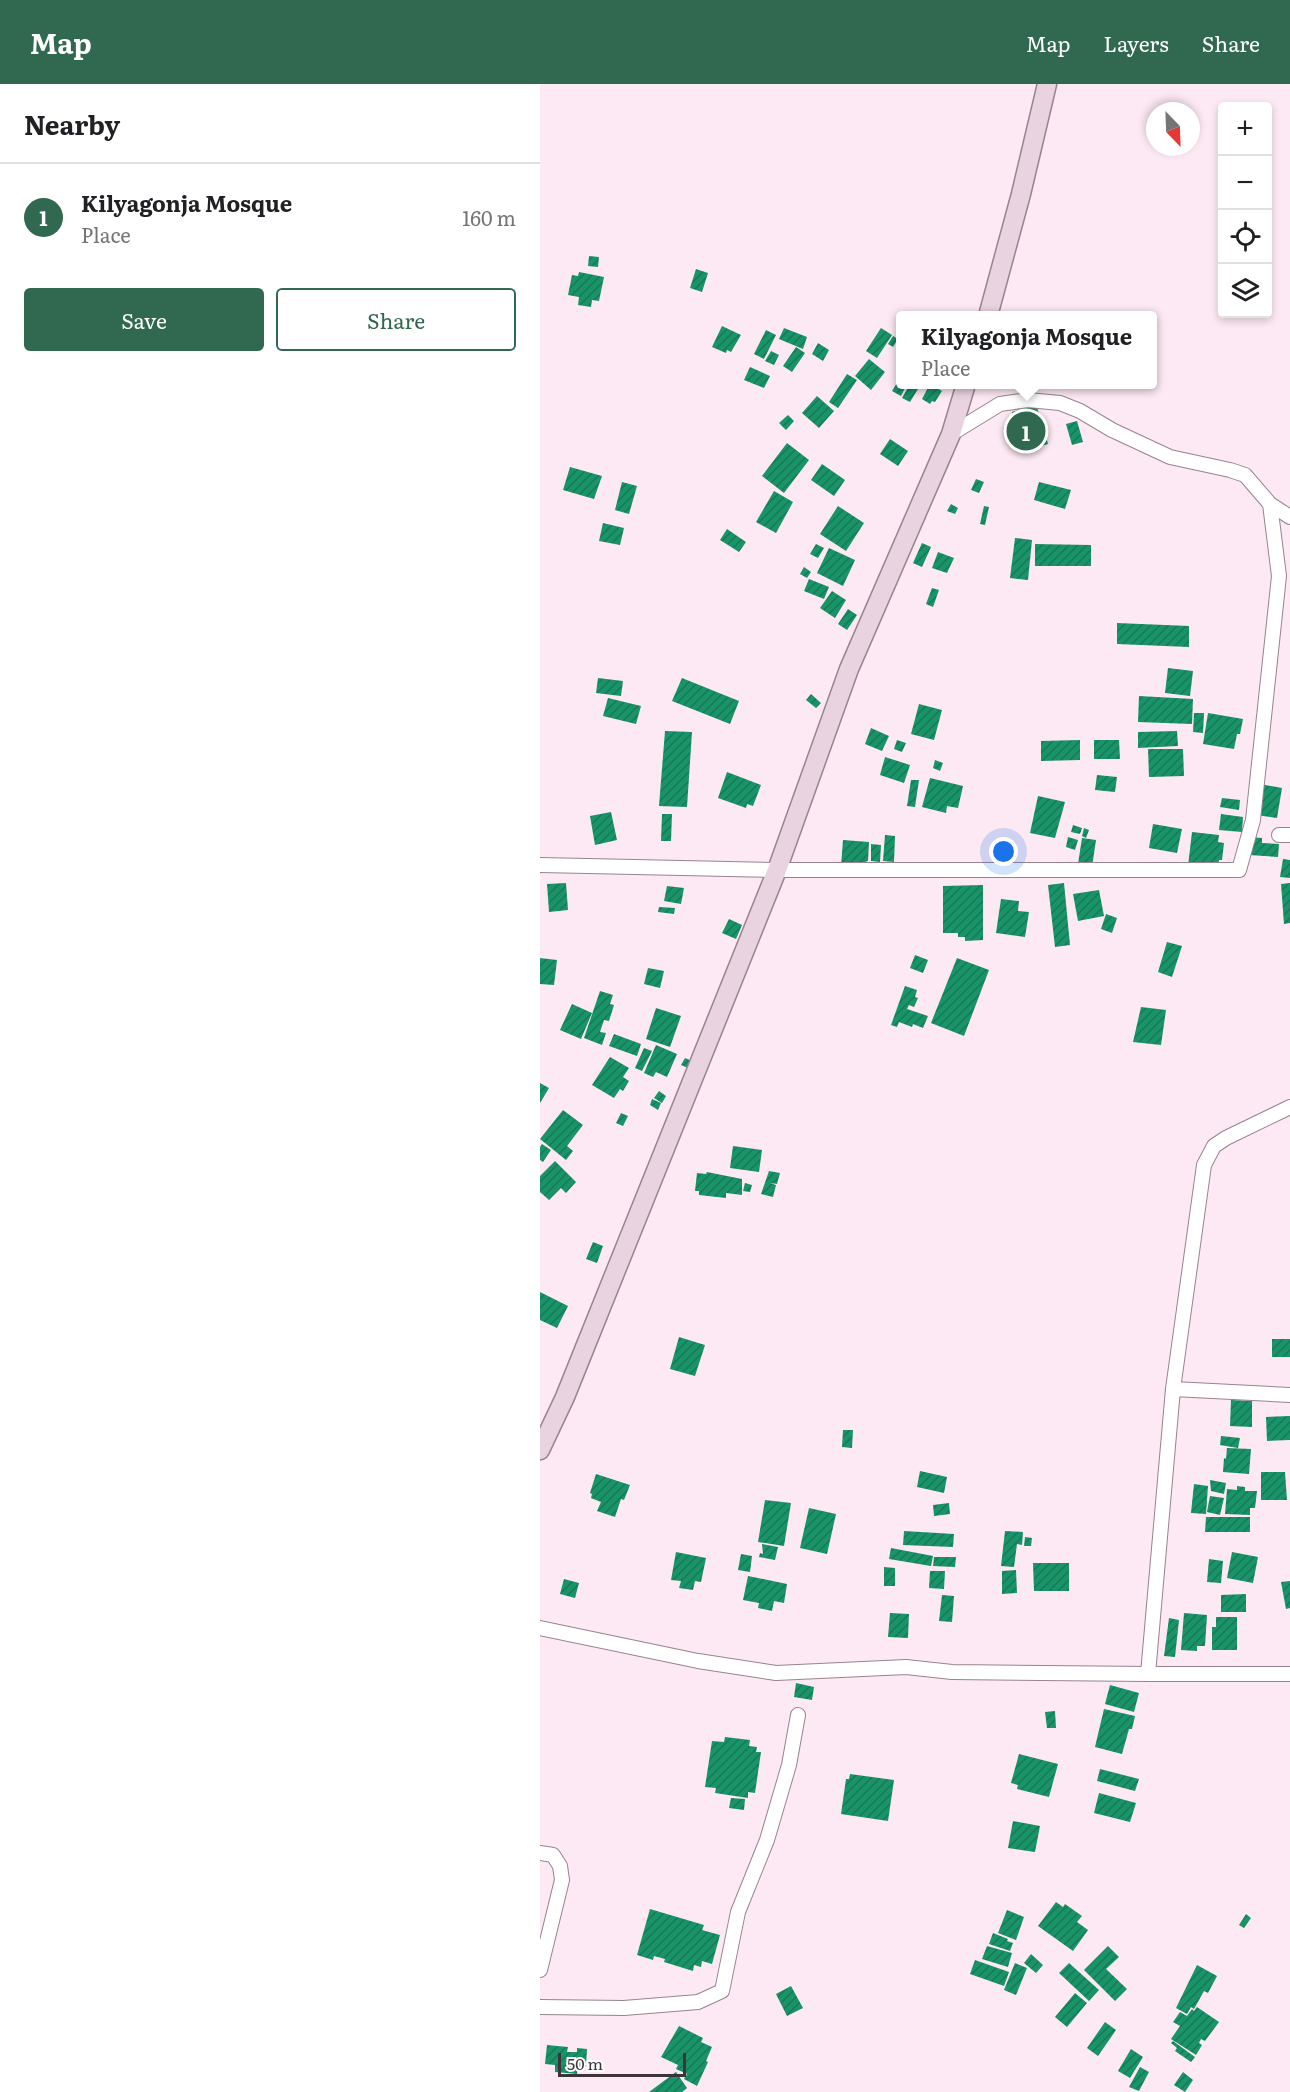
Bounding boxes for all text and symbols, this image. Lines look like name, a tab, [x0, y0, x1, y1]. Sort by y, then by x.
text: Map	[30, 21, 92, 63]
text: Map	[1026, 27, 1071, 58]
text: Layers	[1104, 27, 1169, 58]
text: Share	[1202, 27, 1260, 58]
north arrow	[1146, 102, 1200, 156]
map controls	[1218, 102, 1272, 318]
button: +	[1218, 102, 1272, 156]
text: Nearby	[24, 104, 120, 143]
button: −	[1218, 156, 1272, 210]
text: Kilyagonja Mosque	[81, 186, 292, 219]
text: 1	[39, 202, 48, 232]
text: 160 m	[462, 202, 516, 232]
button: locate	[1218, 210, 1272, 264]
text: Place	[81, 219, 131, 249]
button: layers	[1218, 264, 1272, 318]
button: Save	[24, 288, 264, 351]
button: Share	[276, 288, 516, 351]
popup	[896, 311, 1157, 389]
text: Kilyagonja Mosque	[921, 319, 1132, 352]
text: Place	[921, 352, 971, 382]
pin: 1	[1006, 408, 1046, 454]
your location	[989, 837, 1018, 866]
scale bar	[558, 2050, 686, 2078]
text: 50 m	[567, 2051, 603, 2075]

